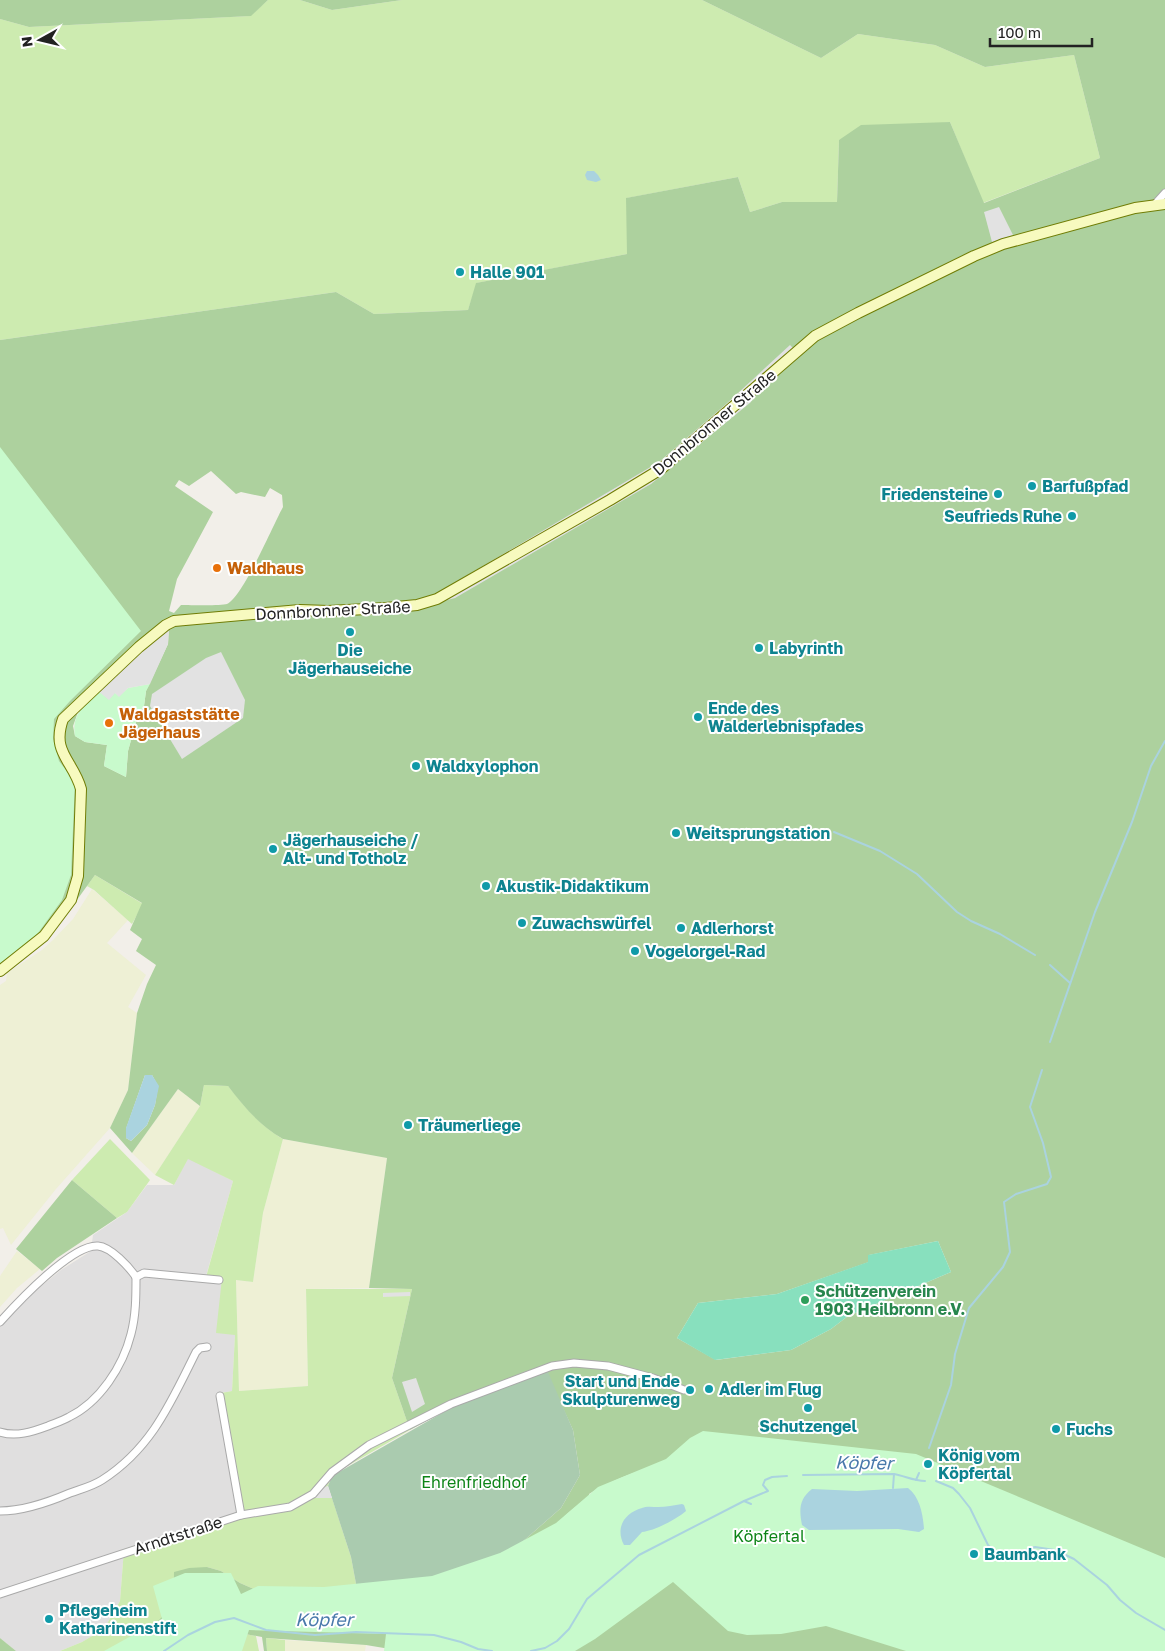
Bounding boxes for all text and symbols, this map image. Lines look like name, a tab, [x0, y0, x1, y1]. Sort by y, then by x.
north arrow	[15, 15, 65, 65]
scale bar	[990, 15, 1092, 47]
text: 100 m	[998, 23, 1041, 41]
text: N	[17, 35, 36, 48]
place label: Halle 901	[470, 262, 544, 282]
marker: Halle 901	[454, 266, 466, 278]
street label: Donnbronner Straße	[648, 364, 780, 480]
place label: Barfußpfad	[1042, 476, 1129, 496]
marker: Barfußpfad	[1026, 480, 1038, 492]
place label: Friedensteine	[881, 484, 988, 504]
marker: Friedensteine	[992, 488, 1004, 500]
place label: Seufrieds Ruhe	[944, 506, 1062, 526]
marker: Seufrieds Ruhe	[1066, 510, 1078, 522]
place label: Waldhaus	[227, 558, 304, 578]
marker: Waldhaus	[211, 562, 223, 574]
street label: Donnbronner Straße	[255, 596, 411, 624]
marker: Die Jägerhauseiche	[344, 626, 356, 638]
place label: Labyrinth	[769, 638, 843, 658]
place label: Die Jägerhauseiche	[288, 640, 412, 678]
marker: Labyrinth	[753, 642, 765, 654]
place label: Ende des Walderlebnispfades	[708, 698, 864, 736]
place label: Waldgaststätte Jägerhaus	[119, 704, 240, 742]
marker: Ende des Walderlebnispfades	[692, 711, 704, 723]
marker: Waldgaststätte Jägerhaus	[103, 717, 115, 729]
place label: Waldxylophon	[426, 756, 538, 776]
marker: Waldxylophon	[410, 760, 422, 772]
place label: Weitsprungstation	[686, 823, 830, 843]
marker: Weitsprungstation	[670, 827, 682, 839]
place label: Jägerhauseiche / Alt- und Totholz	[283, 830, 419, 868]
marker: Jägerhauseiche / Alt- und Totholz	[267, 843, 279, 855]
place label: Akustik-Didaktikum	[496, 876, 649, 896]
marker: Akustik-Didaktikum	[480, 880, 492, 892]
place label: Zuwachswürfel	[532, 913, 652, 933]
marker: Zuwachswürfel	[516, 917, 528, 929]
place label: Adlerhorst	[691, 918, 774, 938]
marker: Adlerhorst	[675, 922, 687, 934]
place label: Vogelorgel-Rad	[645, 941, 766, 961]
marker: Vogelorgel-Rad	[629, 945, 641, 957]
place label: Träumerliege	[418, 1115, 521, 1135]
marker: Träumerliege	[402, 1119, 414, 1131]
place label: Schützenverein 1903 Heilbronn e.V.	[815, 1281, 965, 1319]
marker: Schützenverein 1903 Heilbronn e.V.	[799, 1294, 811, 1306]
place label: Start und Ende Skulpturenweg	[562, 1371, 680, 1409]
place label: Adler im Flug	[719, 1379, 822, 1399]
marker: Adler im Flug	[703, 1383, 715, 1395]
marker: Start und Ende Skulpturenweg	[684, 1384, 696, 1396]
marker: Schutzengel	[802, 1402, 814, 1414]
place label: Schutzengel	[759, 1416, 857, 1436]
place label: Fuchs	[1066, 1419, 1113, 1439]
marker: Fuchs	[1050, 1423, 1062, 1435]
place label: König vom Köpfertal	[938, 1445, 1020, 1483]
water label: Köpfer	[835, 1450, 896, 1474]
marker: König vom Köpfertal	[922, 1458, 934, 1470]
park label: Ehrenfriedhof	[421, 1472, 527, 1492]
street label: Arndtstraße	[131, 1511, 225, 1559]
park label: Köpfertal	[733, 1526, 805, 1546]
place label: Baumbank	[984, 1544, 1067, 1564]
marker: Baumbank	[968, 1548, 980, 1560]
place label: Pflegeheim Katharinenstift	[59, 1600, 177, 1638]
water label: Köpfer	[295, 1608, 356, 1630]
marker: Pflegeheim Katharinenstift	[43, 1613, 55, 1625]

